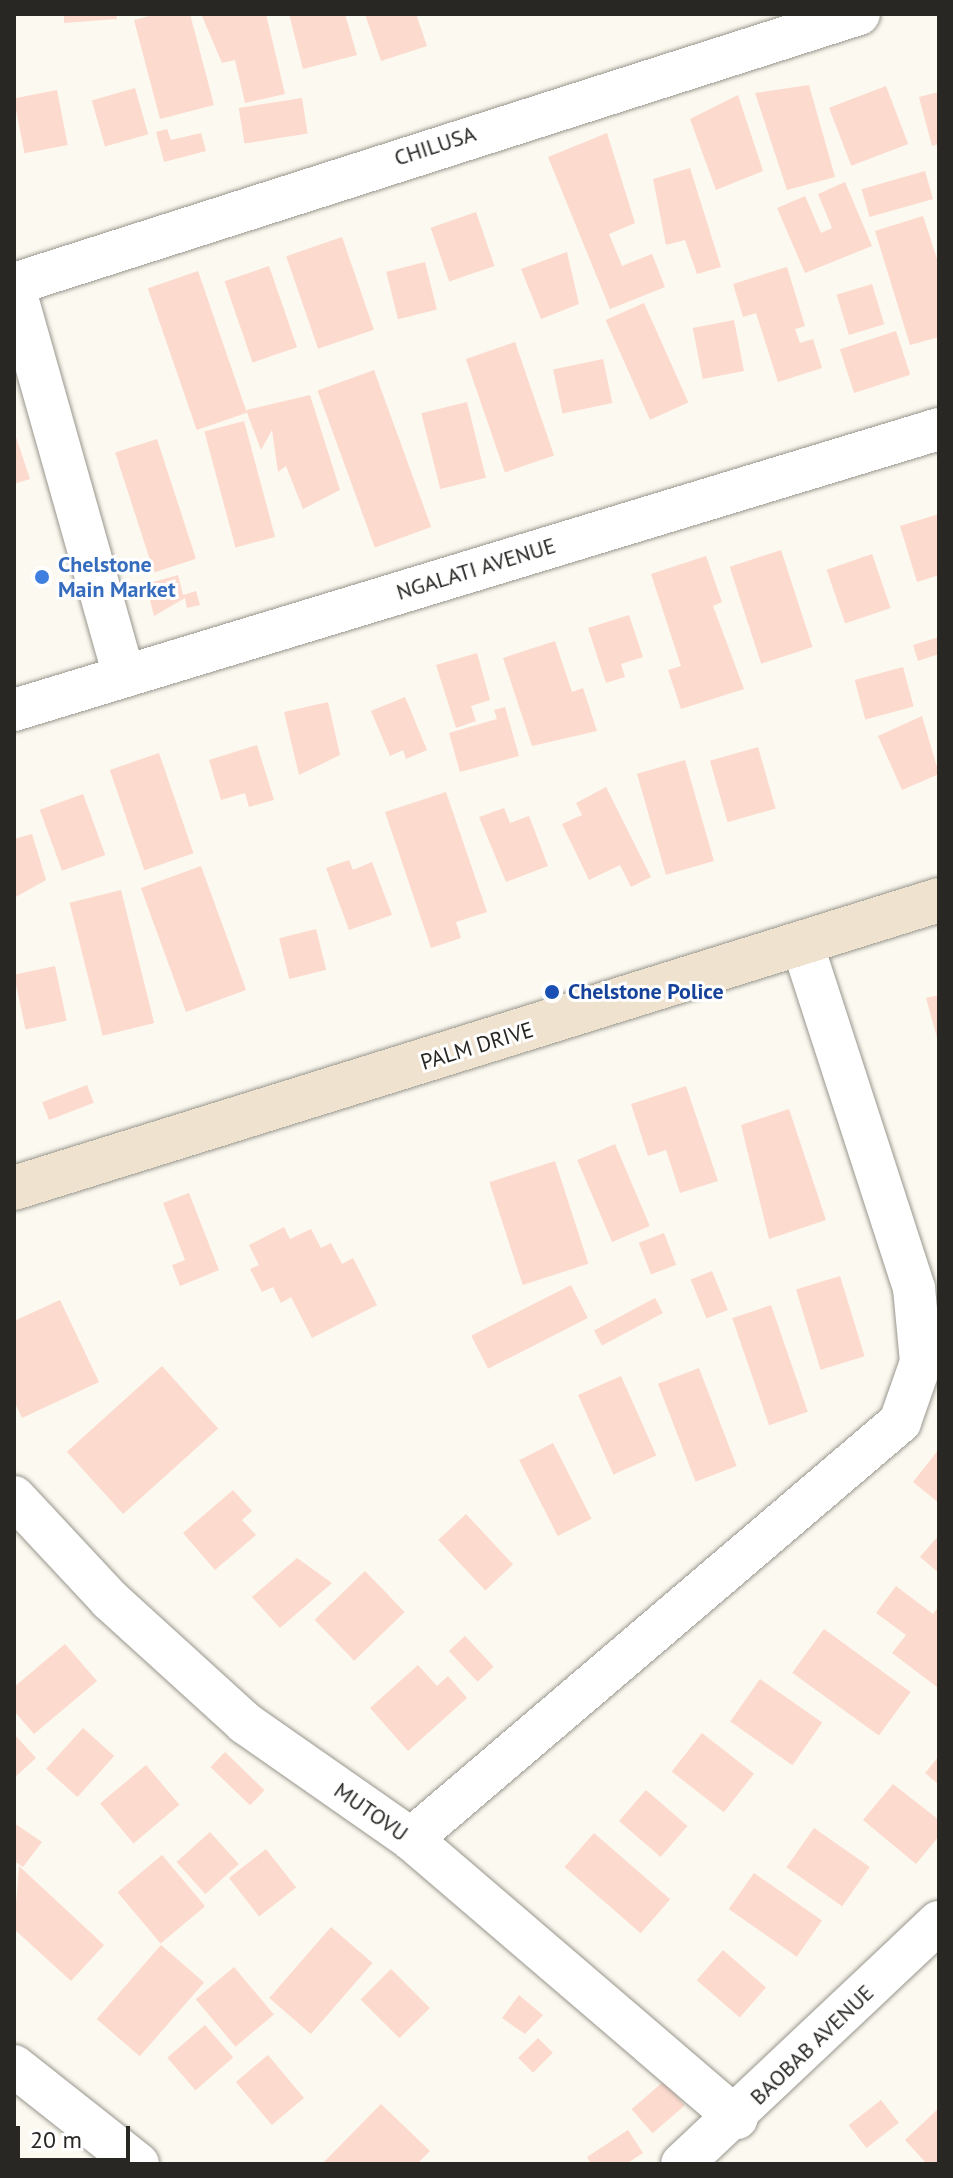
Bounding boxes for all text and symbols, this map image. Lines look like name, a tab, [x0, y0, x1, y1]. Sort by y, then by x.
street label: CHILUSA	[391, 120, 479, 172]
street label: NGALATI AVENUE	[393, 532, 559, 606]
place label: Chelstone Main Market	[58, 551, 176, 602]
marker: Chelstone Main Market	[33, 568, 51, 586]
place label: Chelstone Police	[568, 979, 724, 1005]
marker: Chelstone Police	[543, 983, 561, 1001]
street label: PALM DRIVE	[417, 1016, 537, 1076]
street label: MUTOVU	[329, 1777, 413, 1847]
street label: BAOBAB AVENUE	[745, 1979, 879, 2111]
scale bar	[20, 2110, 134, 2160]
text: 20 m	[30, 2124, 82, 2155]

